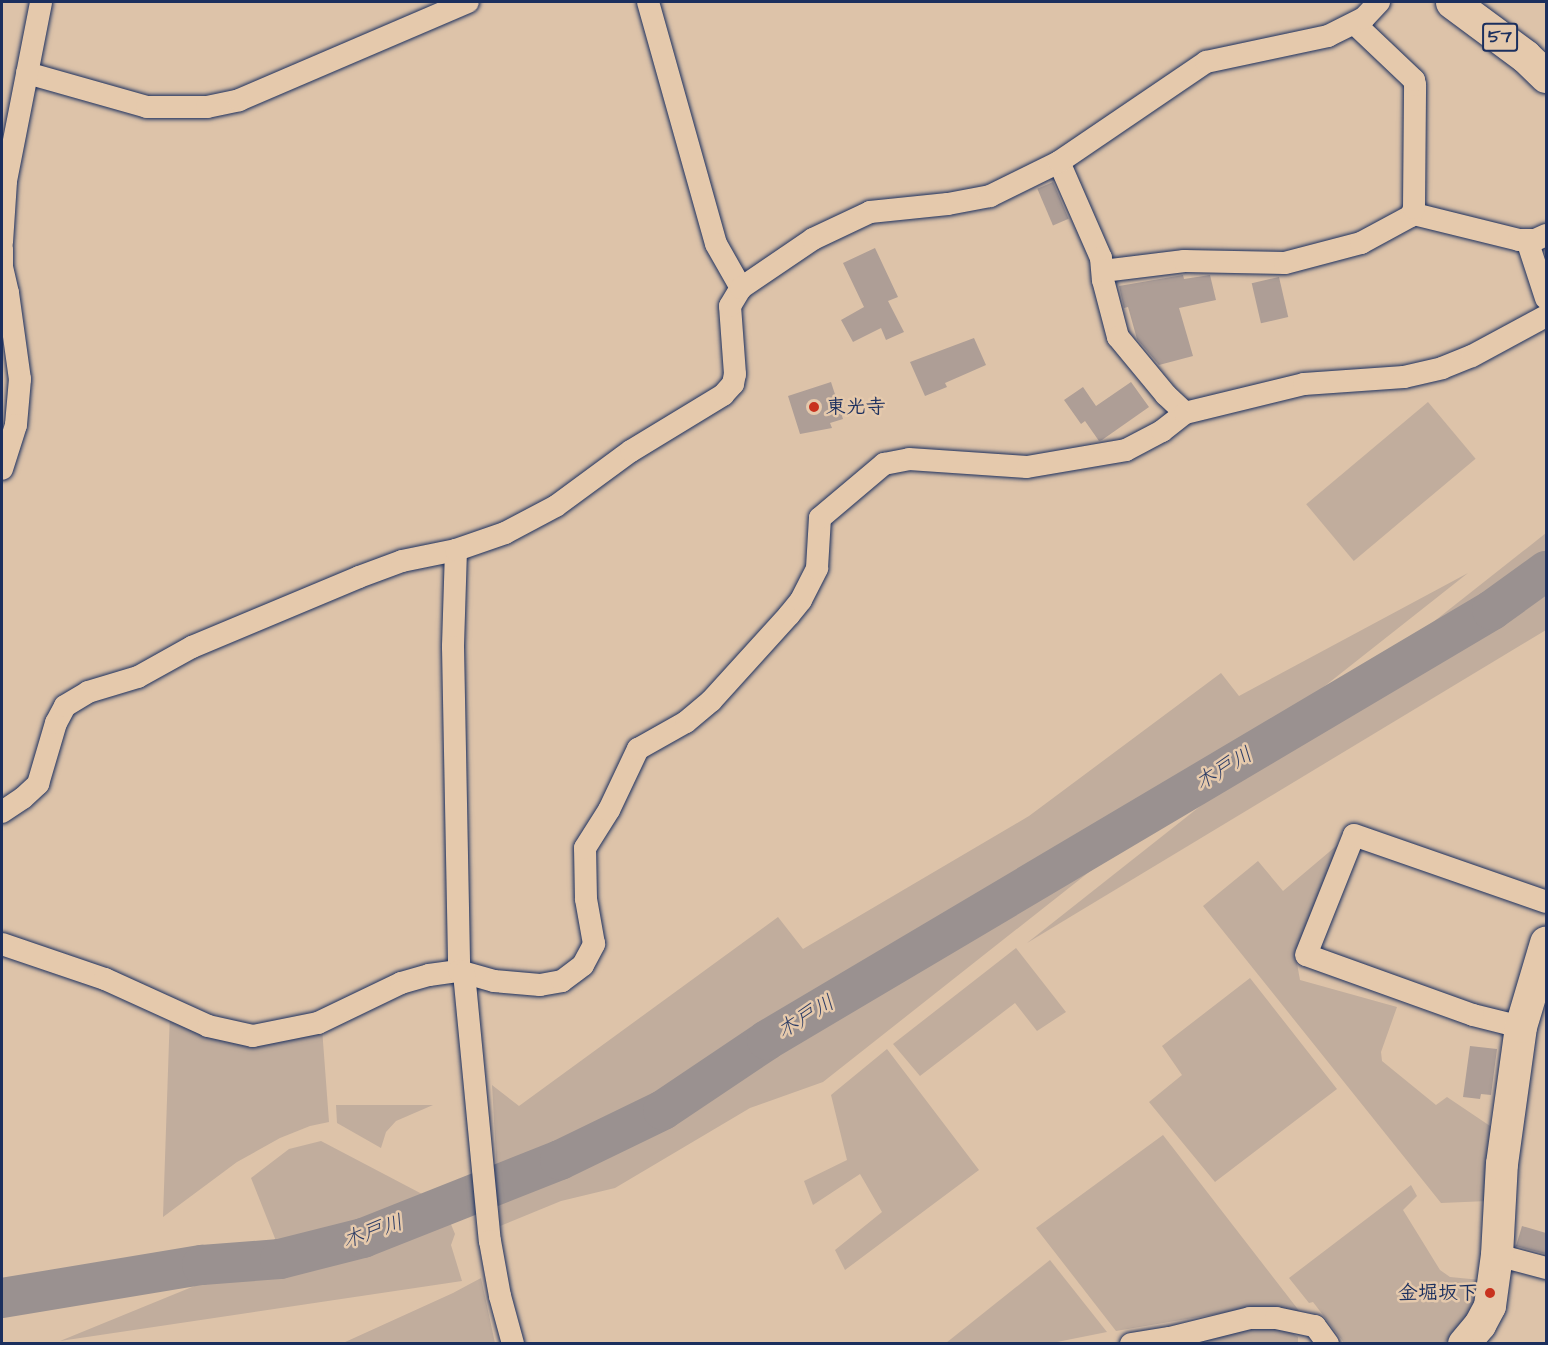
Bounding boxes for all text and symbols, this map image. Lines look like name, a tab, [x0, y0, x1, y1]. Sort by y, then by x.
road number: 57	[1482, 22, 1518, 52]
place label: 東光寺	[826, 395, 886, 419]
marker: 東光寺	[807, 400, 821, 414]
water label: 木戸川	[1191, 742, 1257, 796]
water label: 木戸川	[773, 990, 839, 1044]
water label: 木戸川	[339, 1210, 407, 1254]
place label: 金堀坂下	[1398, 1281, 1478, 1305]
marker: 金堀坂下	[1483, 1286, 1497, 1300]

